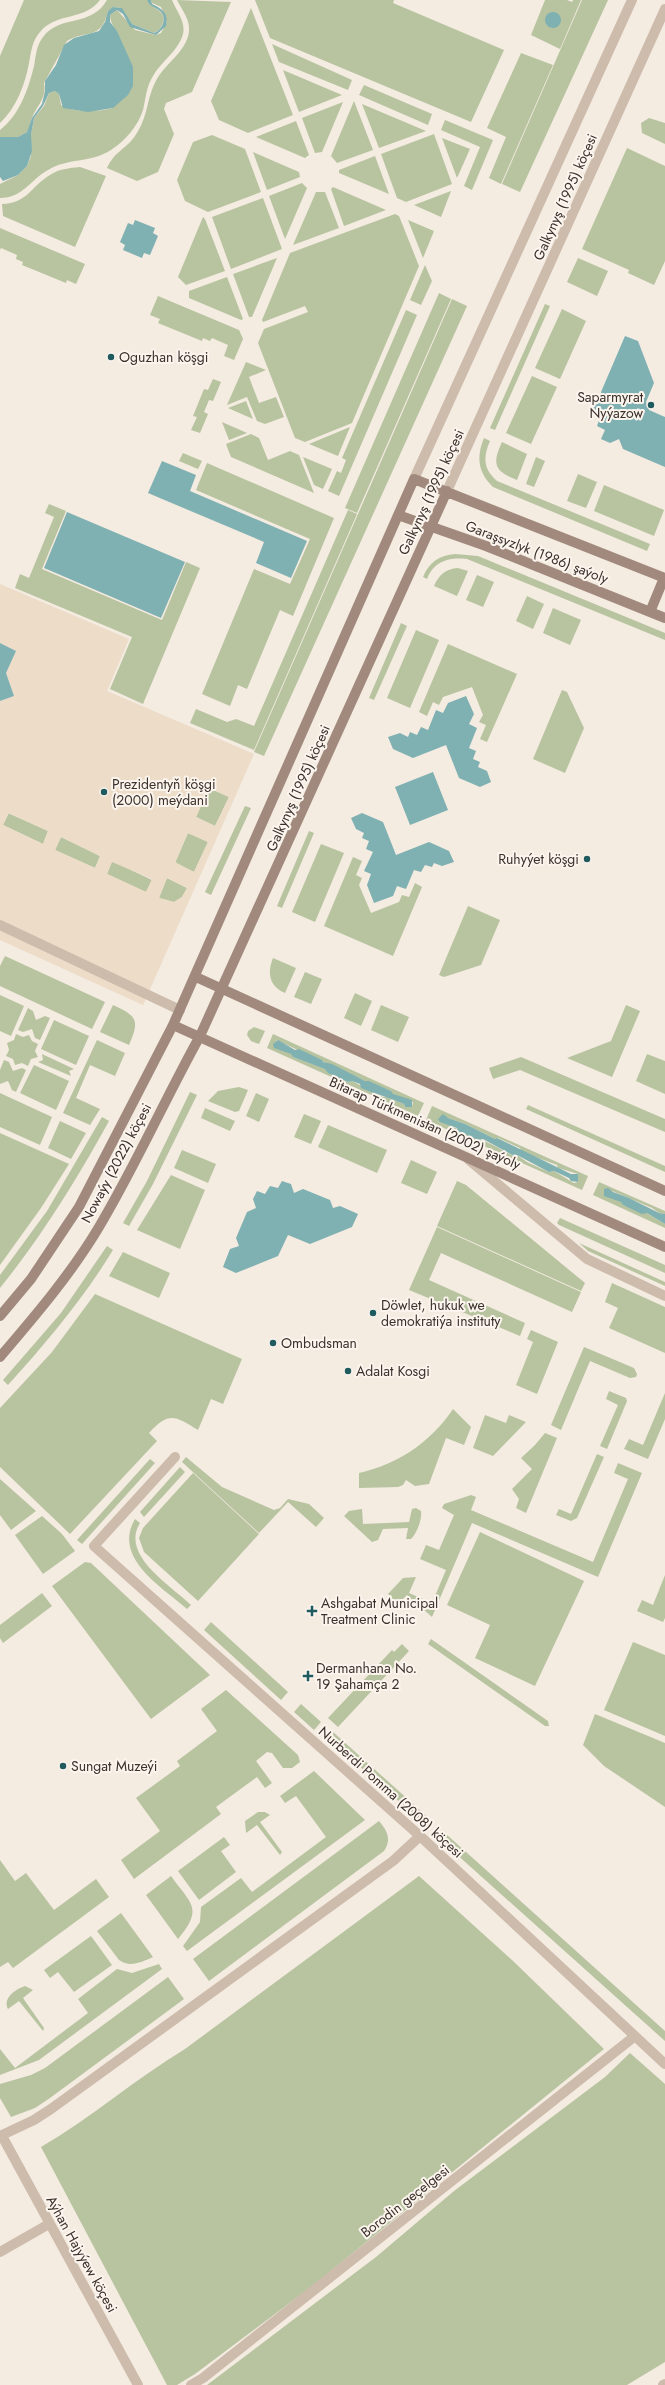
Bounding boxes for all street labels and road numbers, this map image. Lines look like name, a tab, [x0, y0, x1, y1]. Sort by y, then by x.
street label: Galkynyş (1995) köçesi	[528, 131, 602, 263]
street label: Galkynyş (1995) köçesi	[393, 426, 469, 558]
street label: Garaşsyzlyk (1986) şaýoly	[463, 516, 612, 589]
street label: Galkynyş (1995) köçesi	[261, 722, 335, 854]
street label: Bitarap Türkmenistan (2002) şaýoly	[326, 1072, 525, 1175]
street label: Nowaýy (2022) köçesi	[76, 1100, 156, 1226]
street label: Nurberdi Pomma (2008) köçesi	[314, 1721, 468, 1863]
street label: Borodin geçelgesi	[356, 2160, 454, 2242]
street label: Aýhan Hajyýew köçesi	[42, 2192, 122, 2316]

